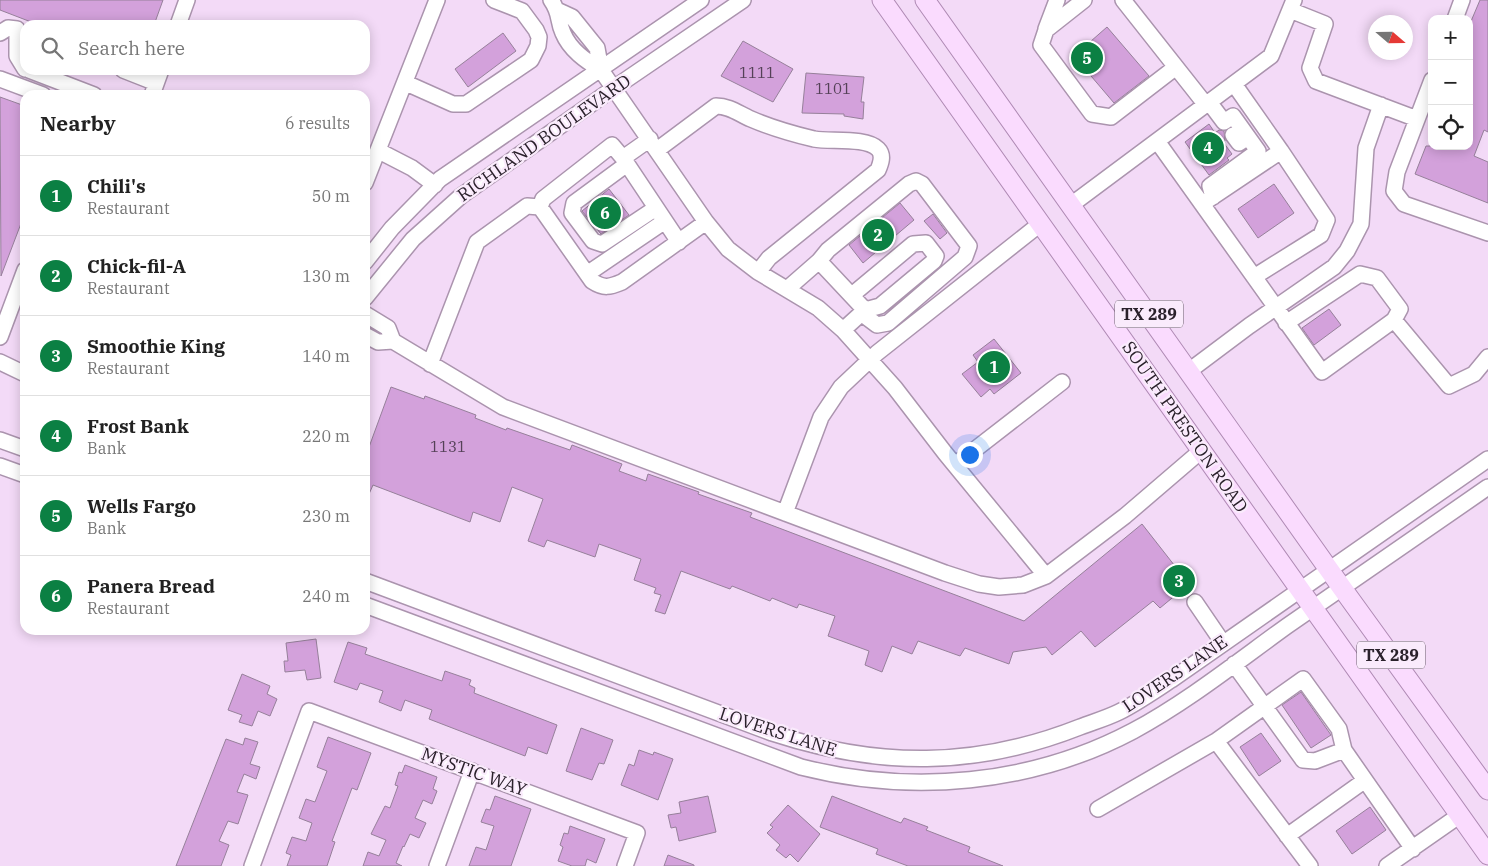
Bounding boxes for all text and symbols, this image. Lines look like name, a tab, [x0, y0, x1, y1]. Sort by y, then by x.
north arrow	[1368, 15, 1413, 60]
map controls	[1428, 15, 1473, 150]
button: +	[1428, 15, 1473, 60]
search box	[20, 20, 370, 75]
icon: search	[38, 34, 66, 62]
text: Search here	[78, 36, 185, 60]
pin: 5	[1071, 39, 1103, 77]
button: −	[1428, 60, 1473, 105]
house number: 1111	[739, 63, 775, 82]
street label: RICHLAND BOULEVARD	[452, 69, 635, 206]
house number: 1101	[815, 79, 851, 98]
button: locate	[1428, 105, 1473, 150]
text: Nearby	[40, 109, 116, 137]
text: 6 results	[285, 113, 350, 133]
pin: 4	[1192, 129, 1224, 167]
text: Chili's	[87, 174, 146, 198]
text: 1	[51, 186, 61, 206]
text: 50 m	[312, 186, 350, 206]
pin: 6	[589, 194, 621, 232]
text: Restaurant	[87, 198, 170, 218]
pin: 2	[862, 216, 894, 254]
text: Chick-fil-A	[87, 254, 186, 278]
text: 2	[51, 266, 61, 286]
text: 130 m	[302, 266, 350, 286]
text: Restaurant	[87, 278, 170, 298]
road number: TX 289	[1115, 300, 1183, 328]
text: Smoothie King	[87, 334, 225, 358]
street label: SOUTH PRESTON ROAD	[1117, 337, 1253, 517]
text: 3	[51, 346, 61, 366]
text: 140 m	[302, 346, 350, 366]
pin: 1	[978, 348, 1010, 386]
text: Restaurant	[87, 358, 170, 378]
text: Frost Bank	[87, 414, 189, 438]
text: 4	[51, 426, 61, 446]
text: 220 m	[302, 426, 350, 446]
house number: 1131	[430, 437, 466, 456]
text: Bank	[87, 438, 126, 458]
your location	[957, 442, 983, 468]
text: Wells Fargo	[87, 494, 196, 518]
text: 5	[51, 506, 61, 526]
text: 230 m	[302, 506, 350, 526]
text: Bank	[87, 518, 126, 538]
pin: 3	[1163, 562, 1195, 600]
text: Panera Bread	[87, 574, 215, 598]
text: 6	[51, 586, 61, 606]
text: 240 m	[302, 586, 350, 606]
text: Restaurant	[87, 598, 170, 618]
street label: LOVERS LANE	[1118, 630, 1232, 717]
road number: TX 289	[1357, 642, 1425, 668]
street label: LOVERS LANE	[717, 702, 840, 761]
street label: MYSTIC WAY	[418, 742, 531, 801]

